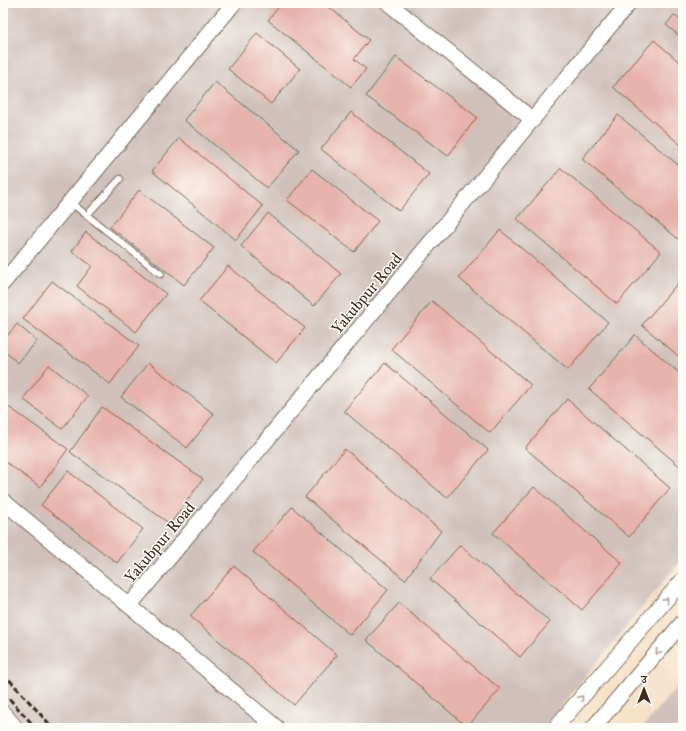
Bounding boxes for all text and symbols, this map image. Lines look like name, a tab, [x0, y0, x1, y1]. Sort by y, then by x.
street label: Yakubpur Road	[327, 249, 406, 338]
street label: Yakubpur Road	[120, 498, 199, 587]
one-way arrow	[661, 597, 668, 605]
one-way arrow	[655, 647, 662, 654]
north arrow	[624, 669, 664, 709]
text: उ	[640, 673, 648, 686]
one-way arrow	[576, 696, 583, 703]

